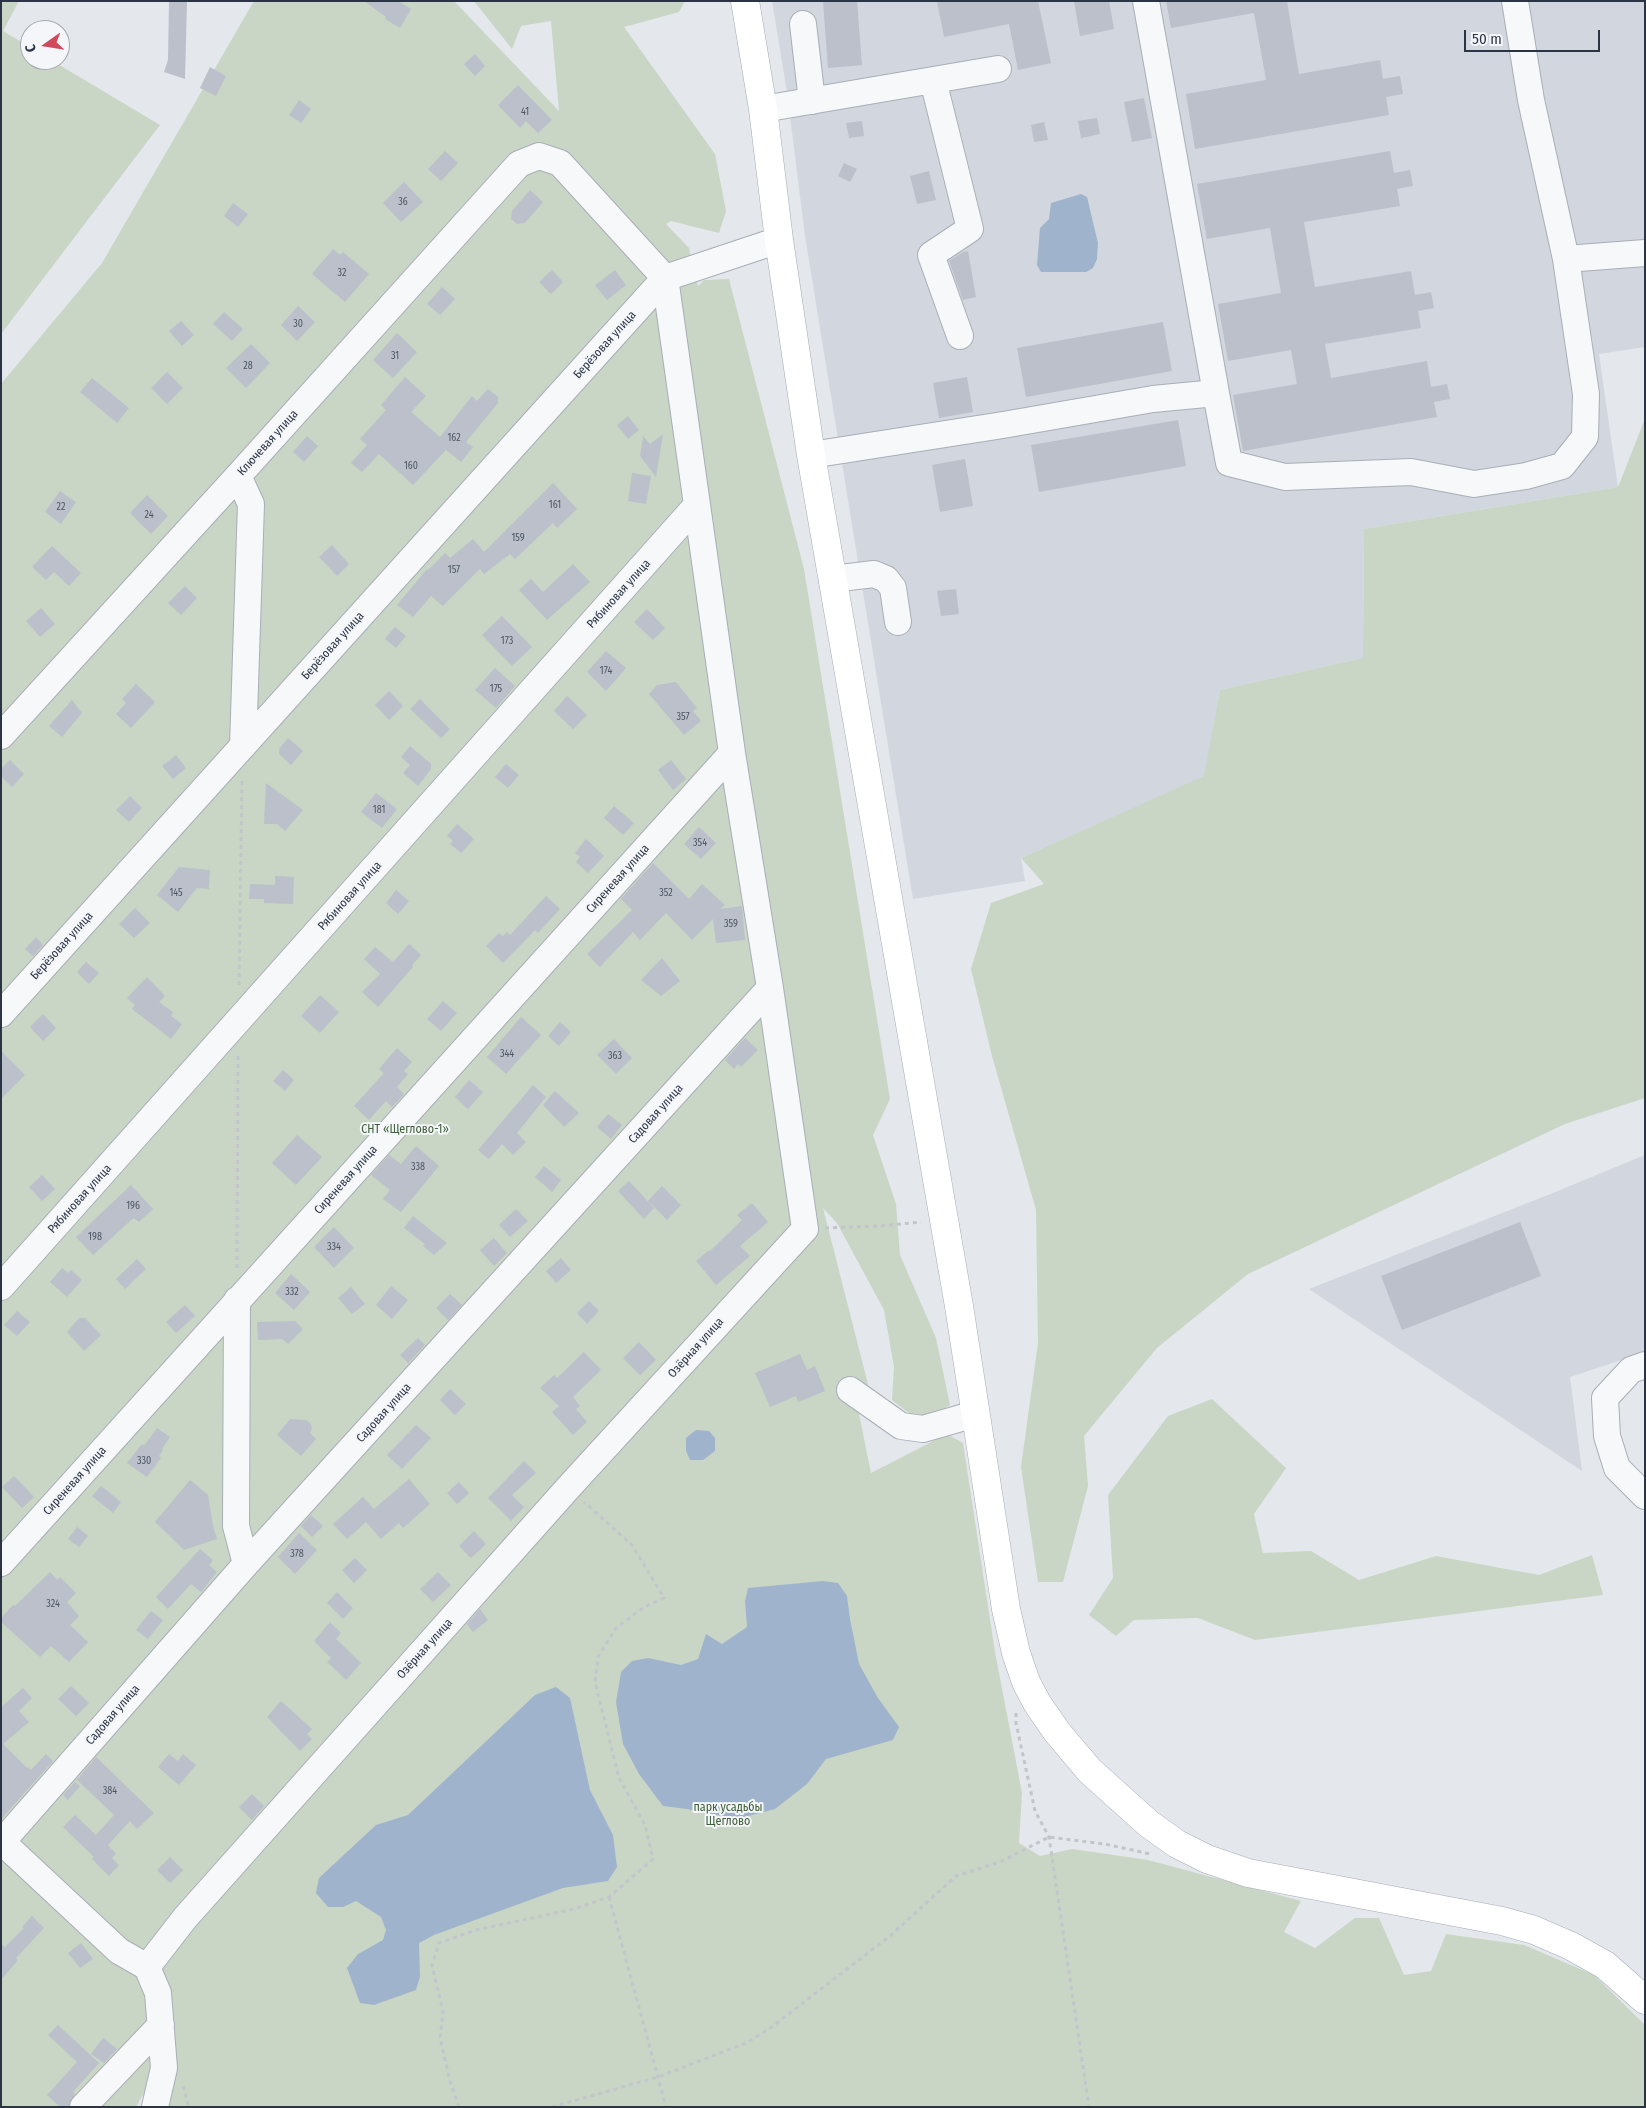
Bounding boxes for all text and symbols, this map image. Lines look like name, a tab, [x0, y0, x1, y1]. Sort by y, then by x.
north arrow	[20, 20, 70, 70]
scale bar	[1466, 20, 1602, 52]
text: 50 m	[1472, 30, 1502, 48]
text: С	[22, 43, 40, 54]
house number: 41	[521, 106, 529, 118]
house number: 36	[398, 196, 408, 208]
house number: 32	[338, 267, 346, 279]
street label: Берёзовая улица	[571, 308, 639, 382]
house number: 30	[293, 318, 303, 330]
house number: 31	[391, 350, 399, 362]
house number: 28	[243, 360, 253, 372]
street label: Ключевая улица	[235, 407, 301, 479]
house number: 162	[447, 432, 461, 444]
house number: 160	[404, 460, 418, 472]
house number: 161	[549, 499, 561, 511]
house number: 22	[57, 501, 65, 513]
house number: 24	[144, 509, 154, 521]
house number: 159	[511, 532, 525, 544]
street label: Рябиновая улица	[584, 557, 654, 631]
house number: 157	[448, 564, 460, 576]
street label: Берёзовая улица	[299, 609, 367, 683]
house number: 173	[501, 635, 513, 647]
house number: 174	[600, 665, 612, 677]
house number: 175	[490, 683, 502, 695]
house number: 357	[677, 711, 689, 723]
house number: 181	[373, 804, 385, 816]
house number: 354	[693, 837, 707, 849]
street label: Сиреневая улица	[583, 842, 653, 916]
street label: Рябиновая улица	[315, 859, 385, 933]
house number: 145	[169, 887, 183, 899]
house number: 352	[659, 887, 673, 899]
street label: Берёзовая улица	[28, 909, 96, 983]
house number: 359	[724, 918, 738, 930]
house number: 344	[500, 1048, 514, 1060]
house number: 363	[608, 1050, 622, 1062]
street label: Садовая улица	[626, 1081, 686, 1147]
park label: СНТ «Щеглово-1»	[361, 1123, 449, 1137]
street label: Сиреневая улица	[311, 1143, 381, 1217]
house number: 338	[411, 1161, 425, 1173]
street label: Рябиновая улица	[45, 1162, 115, 1236]
house number: 196	[126, 1200, 140, 1212]
house number: 198	[88, 1231, 102, 1243]
house number: 334	[327, 1241, 341, 1253]
house number: 332	[285, 1286, 299, 1298]
street label: Озёрная улица	[665, 1315, 727, 1381]
street label: Садовая улица	[354, 1380, 414, 1446]
street label: Сиреневая улица	[40, 1444, 110, 1518]
house number: 330	[137, 1455, 151, 1467]
house number: 378	[290, 1548, 304, 1560]
house number: 324	[46, 1598, 60, 1610]
street label: Озёрная улица	[394, 1616, 456, 1682]
street label: Садовая улица	[83, 1682, 143, 1748]
house number: 384	[103, 1785, 117, 1797]
park label: парк усадьбы Щеглово	[693, 1801, 763, 1829]

